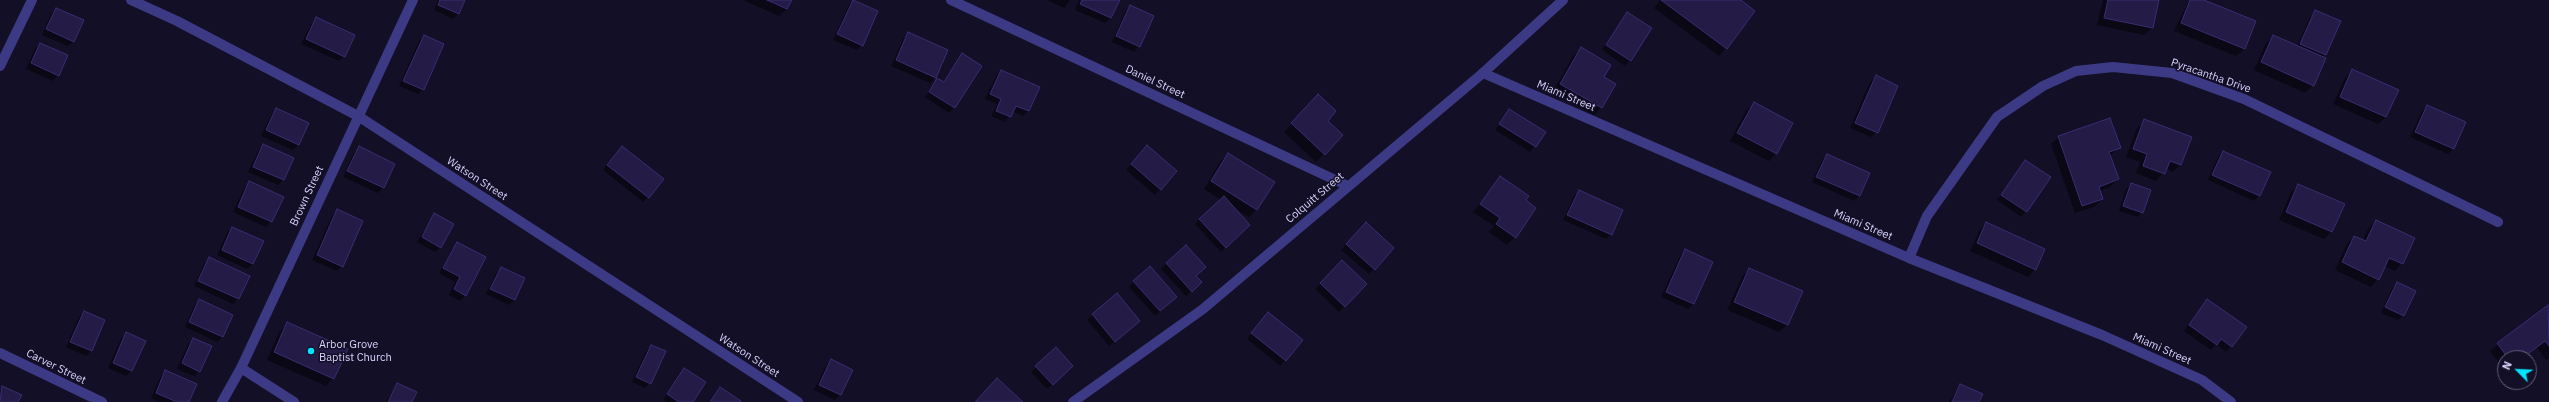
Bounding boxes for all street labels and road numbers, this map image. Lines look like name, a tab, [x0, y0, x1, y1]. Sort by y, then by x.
street label: Pyracantha Drive	[2169, 56, 2253, 96]
street label: Daniel Street	[1123, 62, 1187, 102]
street label: Miami Street	[1535, 78, 1597, 114]
street label: Watson Street	[444, 154, 510, 204]
street label: Brown Street	[287, 164, 327, 228]
street label: Colquitt Street	[1283, 170, 1347, 226]
street label: Miami Street	[1832, 207, 1894, 243]
street label: Miami Street	[2131, 330, 2193, 368]
street label: Watson Street	[716, 331, 782, 381]
street label: Carver Street	[24, 347, 88, 387]

